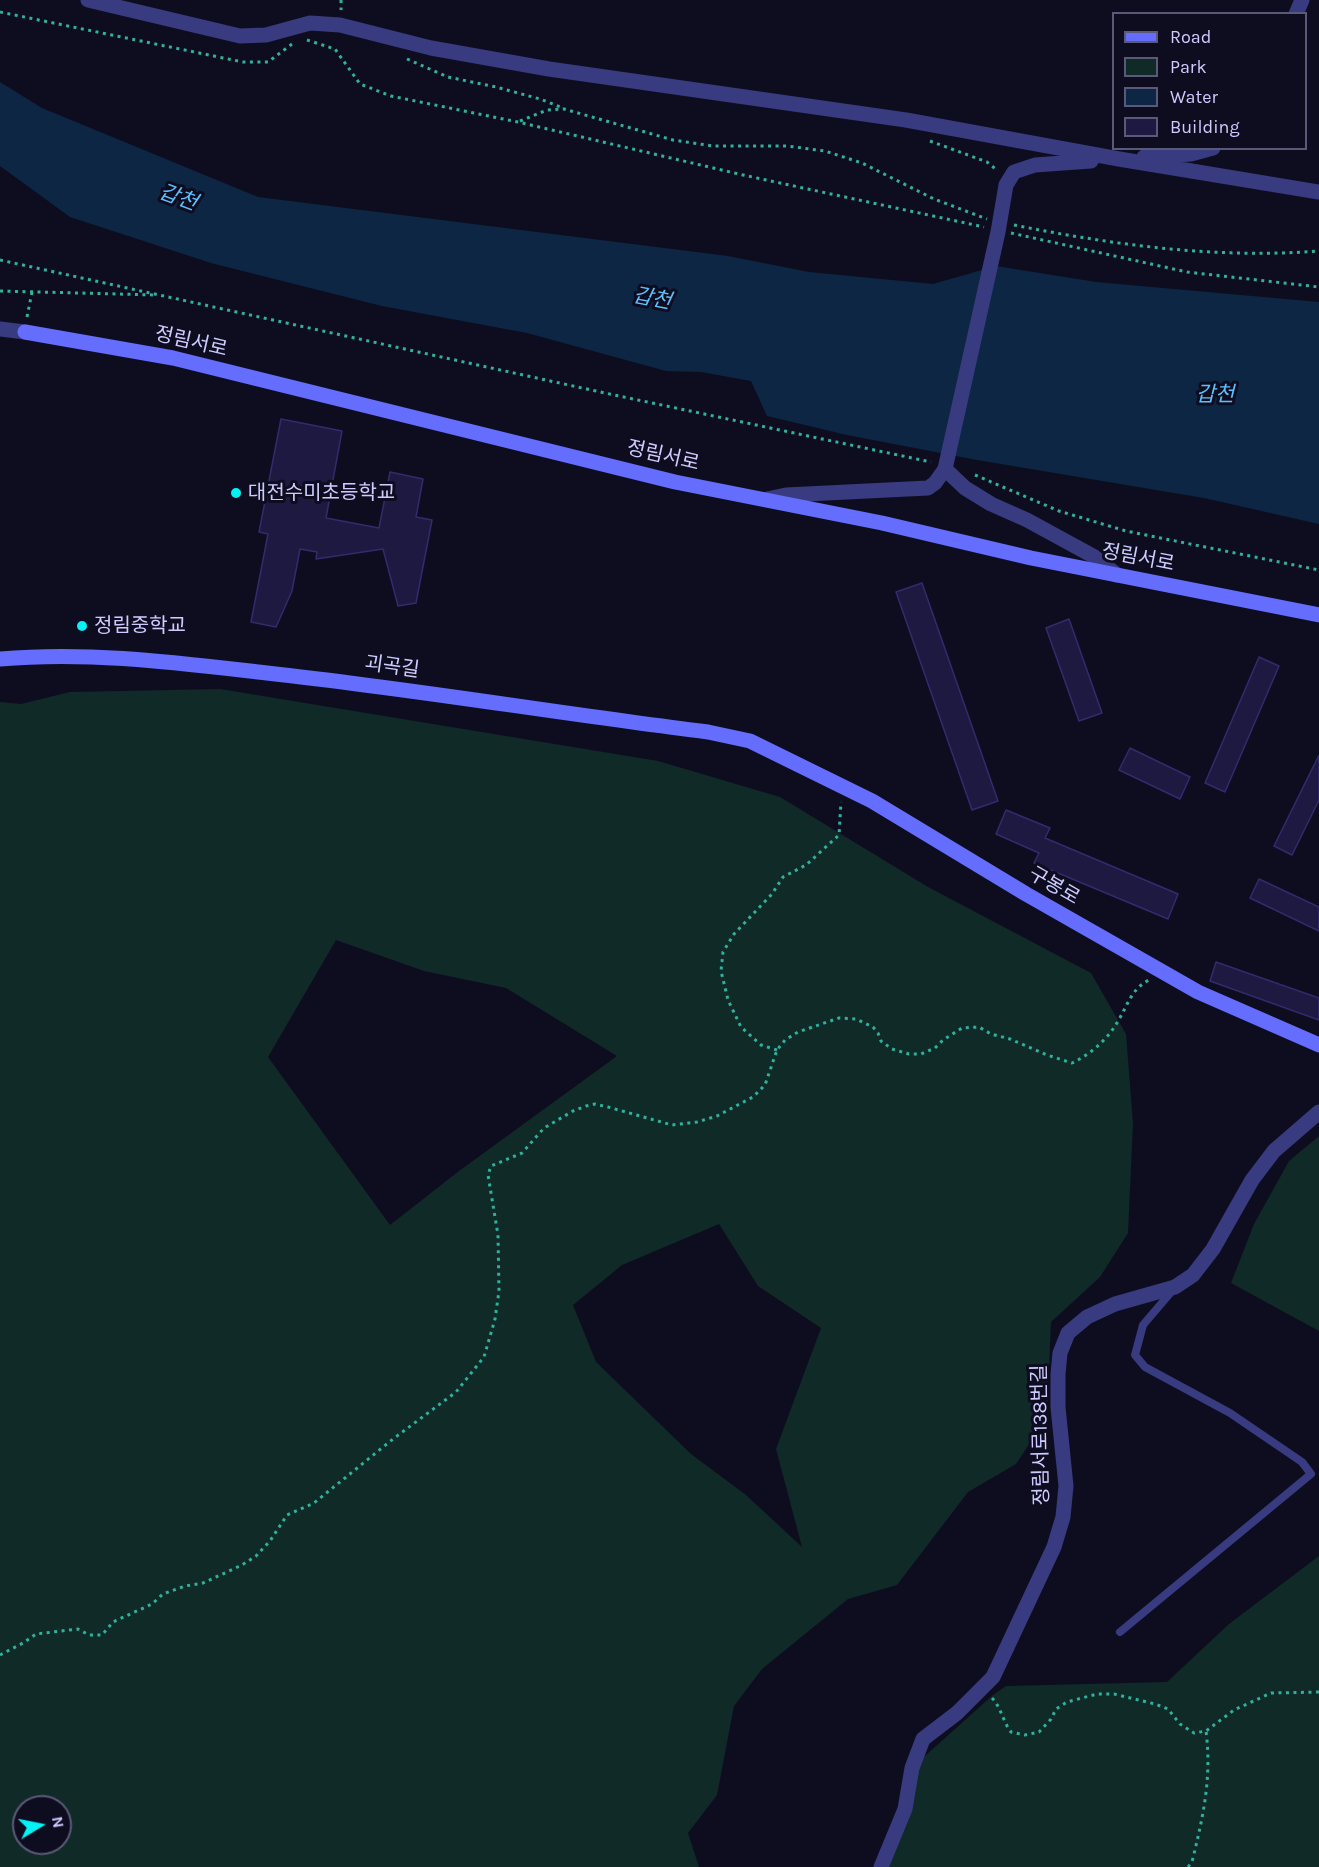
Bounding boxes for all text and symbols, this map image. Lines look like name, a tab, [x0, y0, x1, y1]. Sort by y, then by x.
legend	[1112, 12, 1307, 150]
text: Road	[1170, 26, 1211, 48]
text: Park	[1170, 56, 1207, 78]
text: Water	[1170, 86, 1218, 108]
text: Building	[1170, 116, 1240, 138]
water label: 갑천	[156, 180, 200, 216]
water label: 갑천	[631, 283, 673, 315]
street label: 정림서로	[152, 322, 230, 362]
water label: 갑천	[1196, 382, 1234, 408]
street label: 정림서로	[624, 436, 702, 476]
place label: 대전수미초등학교	[248, 481, 395, 505]
marker: 대전수미초등학교	[229, 486, 243, 500]
street label: 정림서로	[1100, 539, 1176, 577]
place label: 정림중학교	[94, 614, 186, 638]
marker: 정림중학교	[75, 619, 89, 633]
street label: 괴곡길	[363, 651, 421, 683]
street label: 구봉로	[1024, 862, 1084, 910]
street label: 정림서로138번길	[1028, 1364, 1054, 1506]
north arrow	[12, 1795, 72, 1855]
text: N	[48, 1815, 69, 1829]

